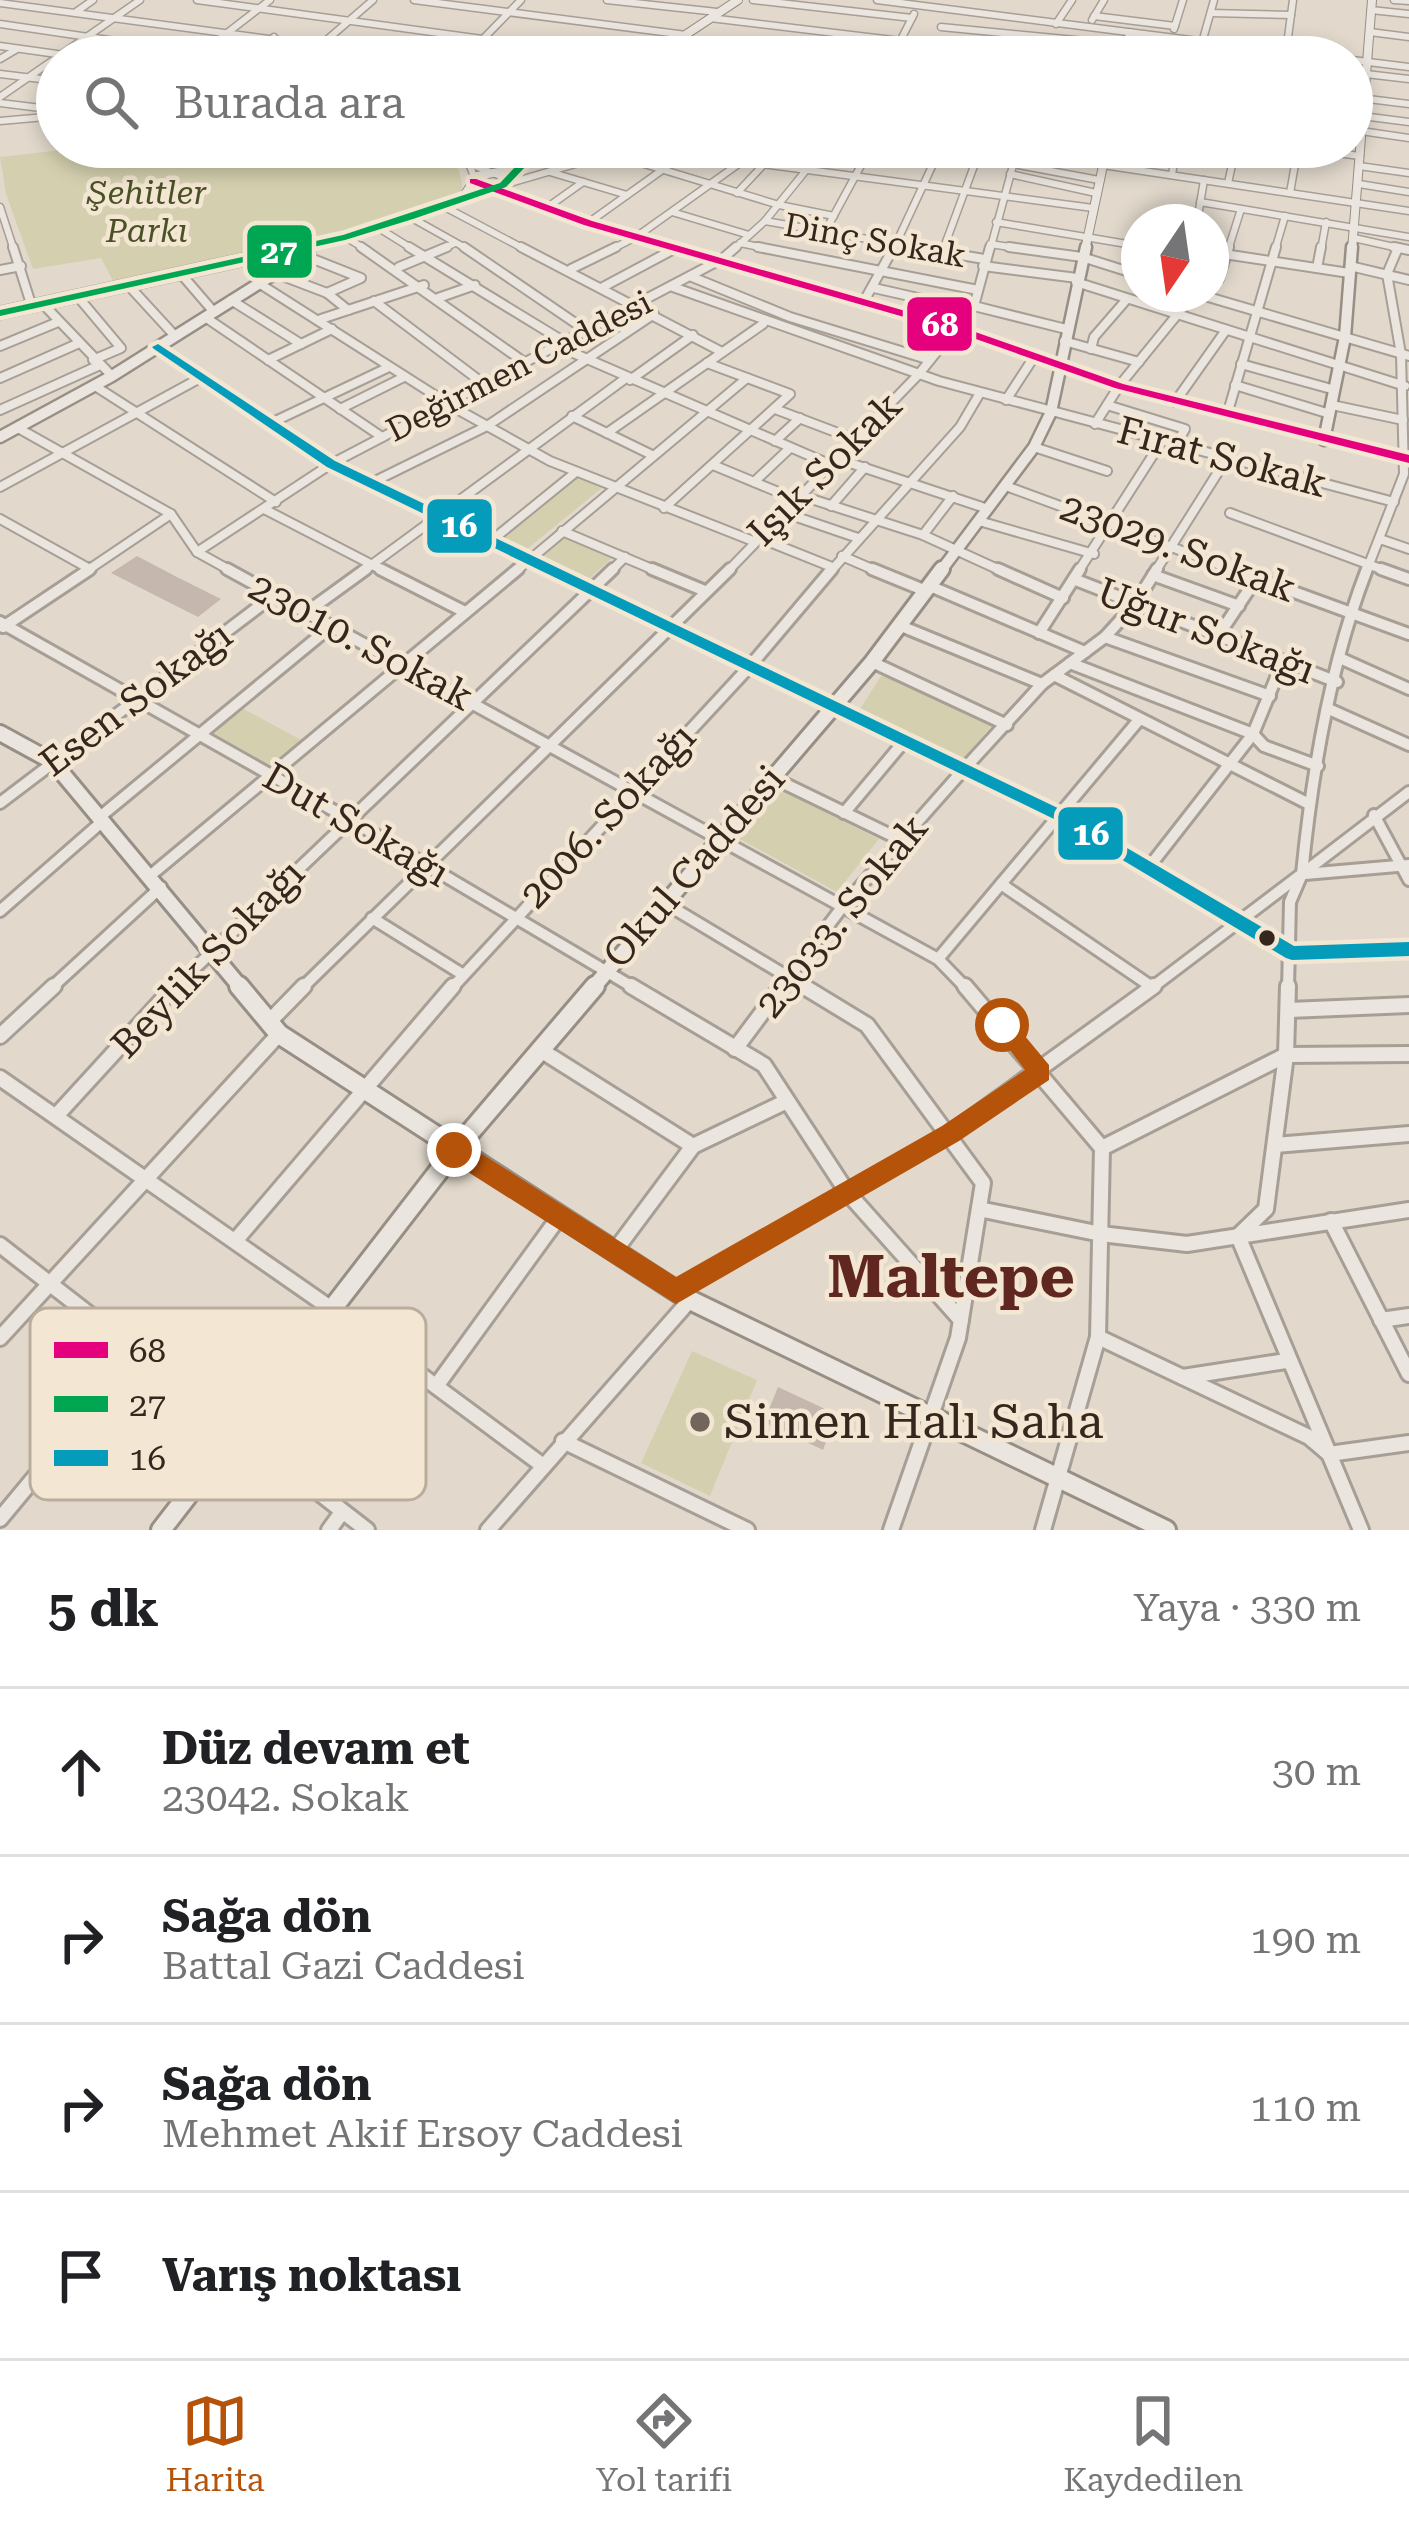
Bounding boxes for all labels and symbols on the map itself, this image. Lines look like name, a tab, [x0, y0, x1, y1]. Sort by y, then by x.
park label: Şehitler Parkı	[86, 173, 207, 250]
north arrow	[1121, 204, 1229, 312]
street label: Dinç Sokak	[781, 205, 969, 275]
line badge: 27	[245, 223, 314, 280]
text: 27	[261, 232, 297, 271]
street label: Değirmen Caddesi	[380, 282, 658, 450]
line badge: 68	[905, 295, 974, 353]
text: 68	[922, 305, 958, 344]
street label: Işık Sokak	[739, 383, 911, 555]
street label: Fırat Sokak	[1112, 407, 1332, 507]
street label: 23029. Sokak	[1054, 484, 1302, 612]
line badge: 16	[425, 497, 494, 555]
text: 16	[441, 506, 477, 545]
street label: 23010. Sokak	[241, 564, 481, 720]
street label: Uğur Sokağı	[1090, 568, 1322, 694]
street label: Esen Sokağı	[31, 612, 241, 786]
street label: 2006. Sokağı	[511, 714, 705, 918]
street label: Dut Sokağı	[255, 753, 457, 897]
street label: Okul Caddesi	[594, 757, 794, 977]
street label: 23033. Sokak	[746, 805, 938, 1027]
line badge: 16	[1056, 805, 1125, 862]
text: 16	[1073, 814, 1109, 853]
street label: Beylik Sokağı	[102, 850, 314, 1068]
unlabelled marker	[1256, 927, 1278, 949]
route start	[975, 998, 1029, 1052]
route end	[427, 1123, 481, 1177]
district label: Maltepe	[827, 1241, 1075, 1312]
legend	[30, 1308, 426, 1500]
text: 68	[129, 1331, 166, 1370]
text: 27	[129, 1385, 166, 1424]
place label: Simen Halı Saha	[724, 1394, 1103, 1450]
marker: Simen Halı Saha	[687, 1409, 713, 1435]
text: 16	[129, 1439, 166, 1478]

